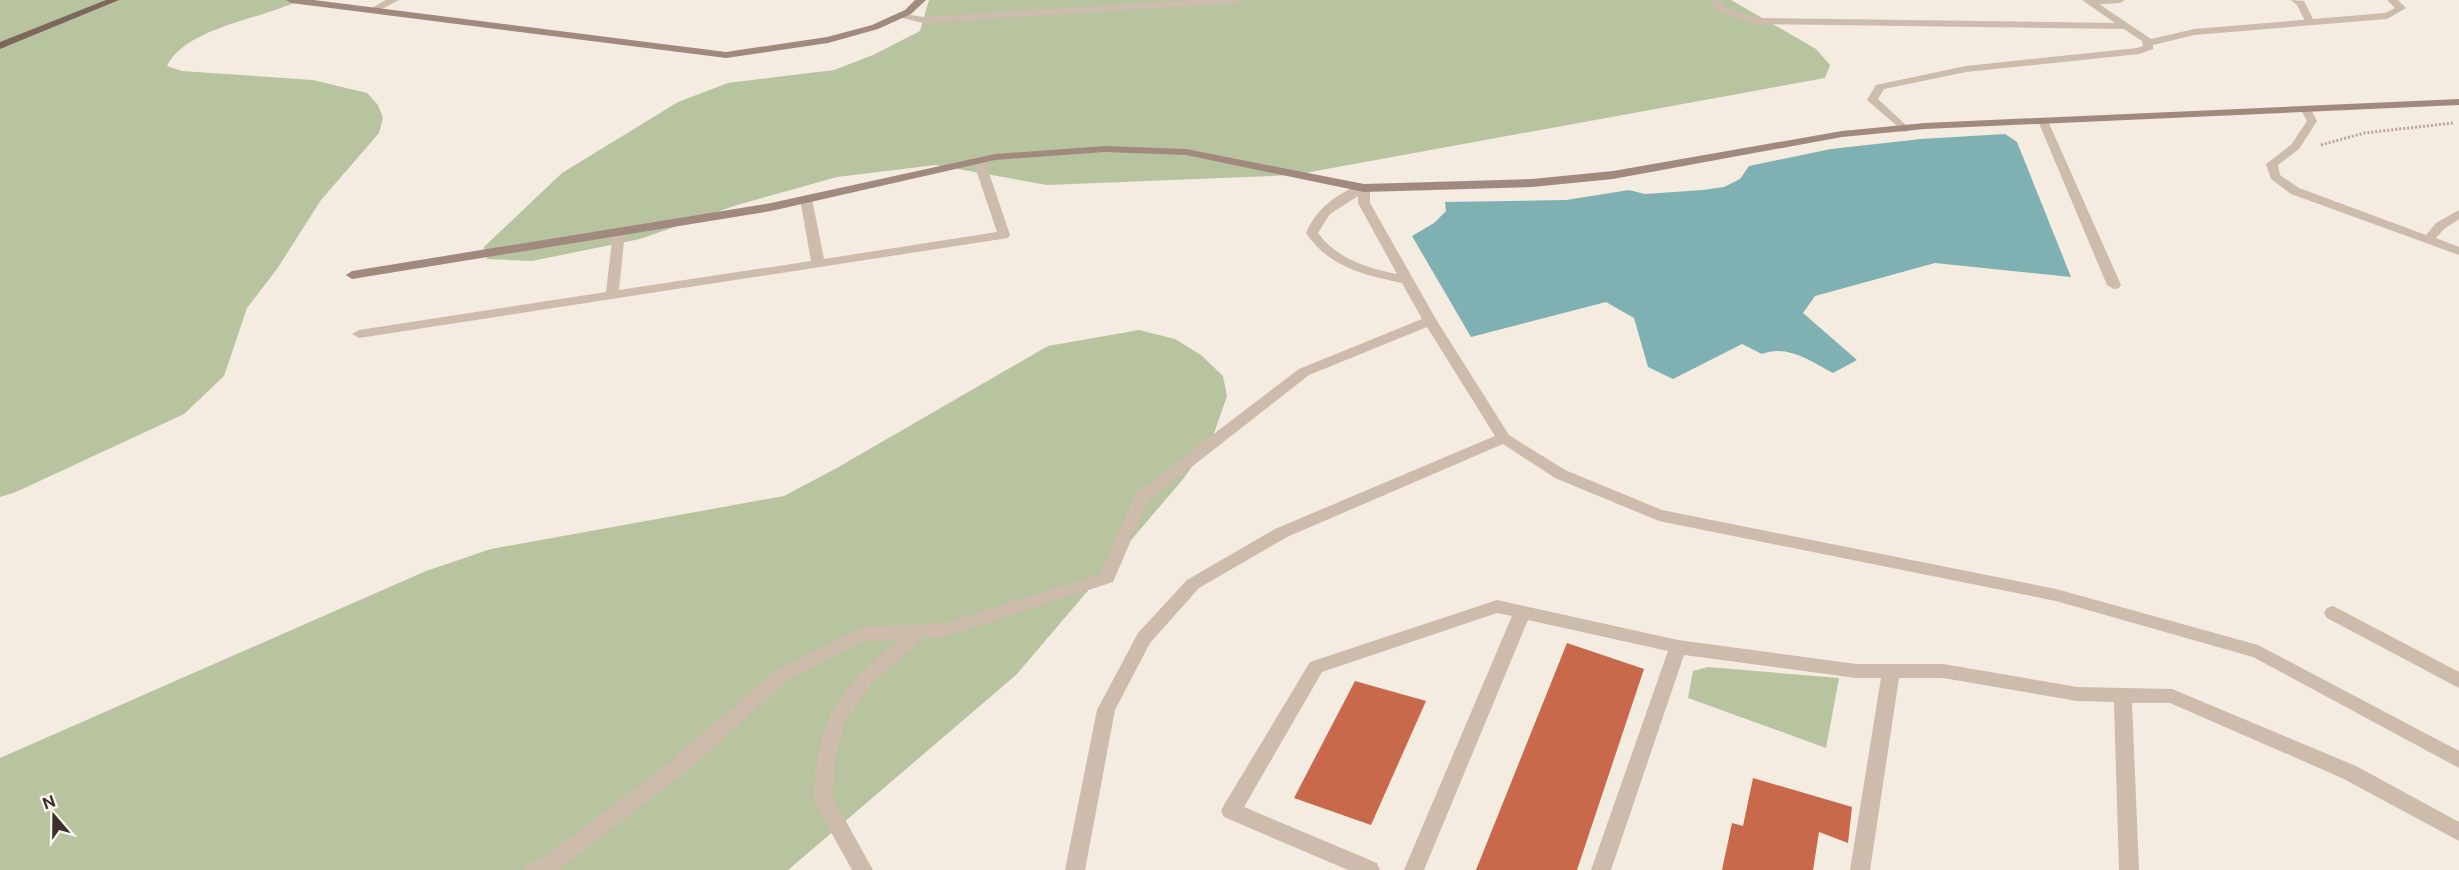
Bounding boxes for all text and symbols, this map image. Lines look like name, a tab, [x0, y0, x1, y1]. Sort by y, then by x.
north arrow	[24, 786, 84, 846]
text: N	[40, 791, 58, 813]

